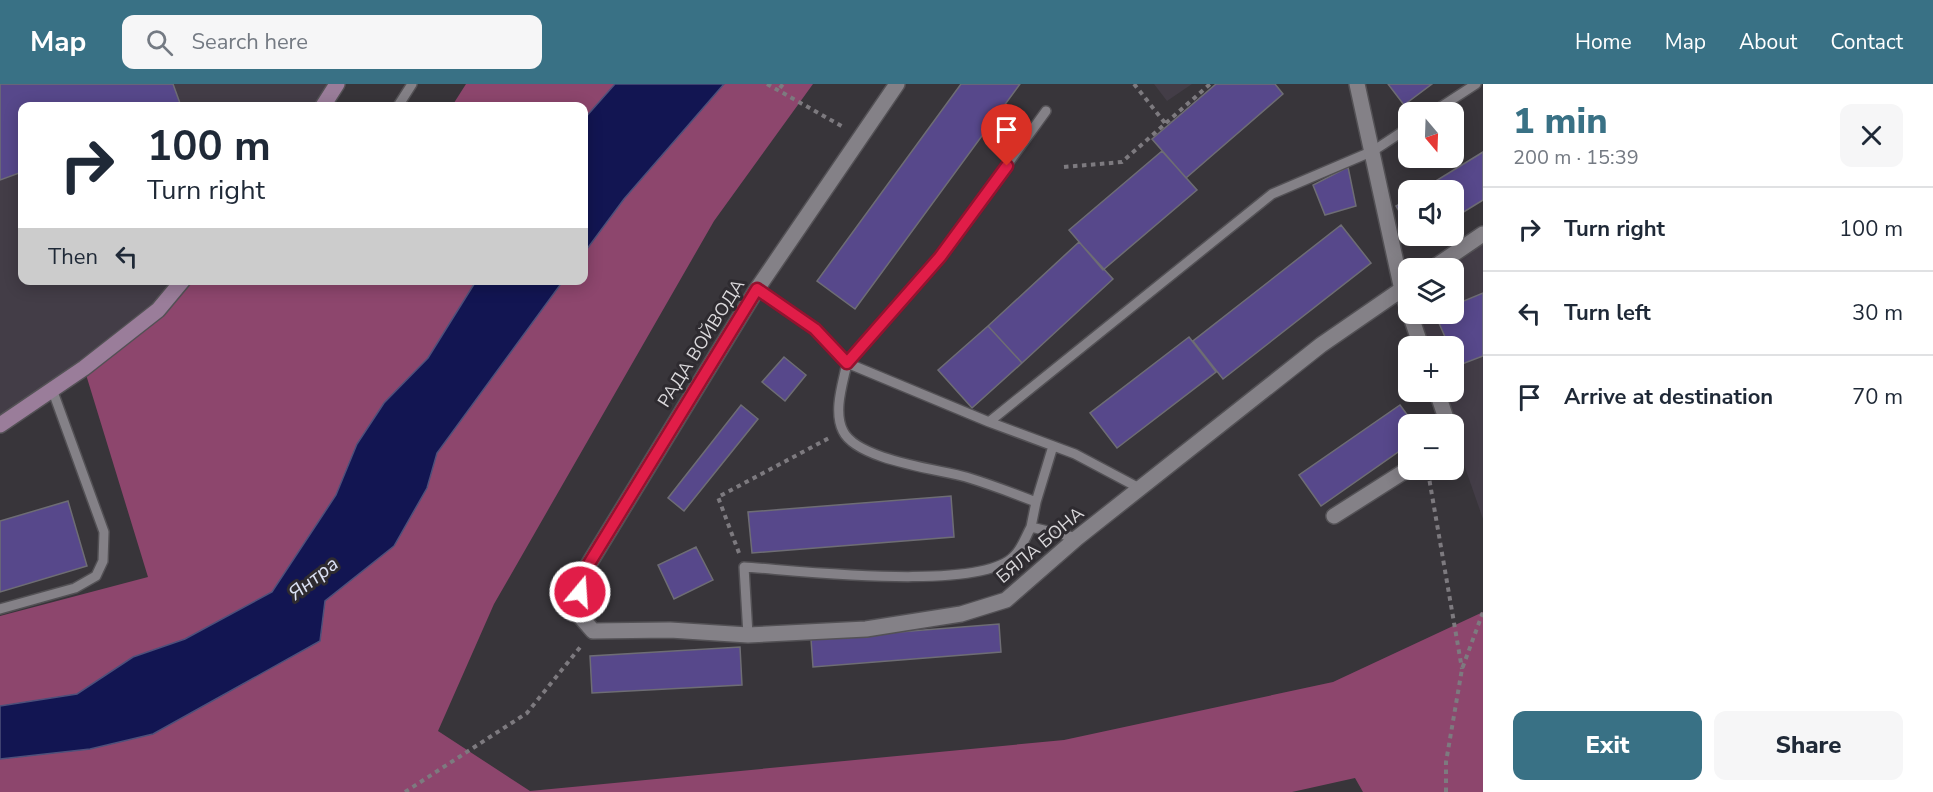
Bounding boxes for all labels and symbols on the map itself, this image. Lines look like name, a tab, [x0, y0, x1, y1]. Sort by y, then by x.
north arrow	[1398, 102, 1464, 168]
pin	[981, 104, 1032, 166]
street label: РАДА ВОЙВОДА	[652, 274, 750, 412]
street label: БЯЛА БОНА	[991, 501, 1089, 589]
water label: Янтра	[283, 550, 344, 606]
position arrow	[548, 560, 612, 624]

